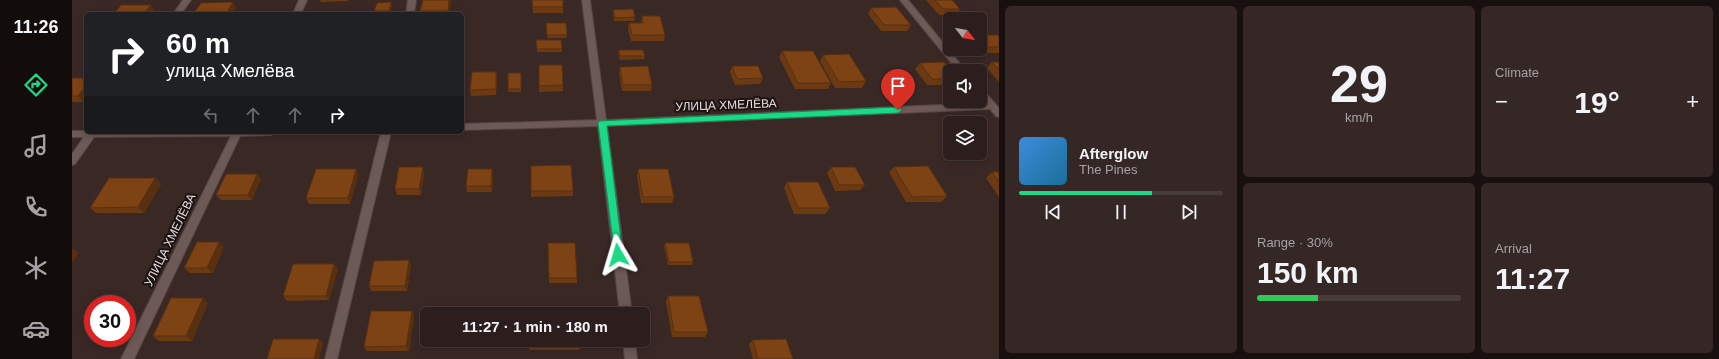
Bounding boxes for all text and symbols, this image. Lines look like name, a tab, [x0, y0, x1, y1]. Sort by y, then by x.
north arrow	[943, 12, 987, 56]
map controls	[943, 12, 987, 160]
text: 11:26	[13, 17, 59, 37]
icon: right	[100, 28, 152, 80]
text: 60 m	[166, 28, 230, 59]
text: 29	[1330, 55, 1388, 113]
text: улица Хмелёва	[166, 61, 294, 81]
button: sound	[943, 64, 987, 108]
text: Climate	[1495, 65, 1539, 80]
pin	[881, 69, 915, 110]
icon: directions	[22, 71, 50, 99]
icon: arrive	[887, 75, 909, 97]
text: 19°	[1574, 86, 1620, 119]
text: −	[1495, 89, 1508, 114]
text: +	[1686, 89, 1699, 114]
street label: УЛИЦА ХМЕЛЁВА	[675, 96, 777, 114]
icon: left	[200, 104, 222, 126]
icon: ahead	[242, 104, 264, 126]
icon: ahead	[284, 104, 306, 126]
icon: right	[326, 104, 348, 126]
text: km/h	[1345, 110, 1373, 125]
button: layers	[943, 116, 987, 160]
icon: music	[22, 132, 50, 160]
text: Afterglow	[1079, 145, 1148, 162]
text: The Pines	[1079, 162, 1138, 177]
street label: УЛИЦА ХМЕЛЁВА	[141, 191, 199, 289]
icon: phone	[22, 193, 50, 221]
icon: previous	[1042, 201, 1064, 223]
icon: pause	[1110, 201, 1132, 223]
icon: next	[1178, 201, 1200, 223]
position arrow	[597, 234, 639, 276]
text: Range · 30%	[1257, 235, 1333, 250]
text: Arrival	[1495, 241, 1532, 256]
icon: climate	[22, 254, 50, 282]
text: 150 km	[1257, 256, 1359, 289]
text: 11:27	[1495, 262, 1570, 295]
speed limit sign: 30	[84, 295, 136, 347]
icon: car	[22, 315, 50, 343]
text: 11:27 · 1 min · 180 m	[462, 318, 608, 335]

